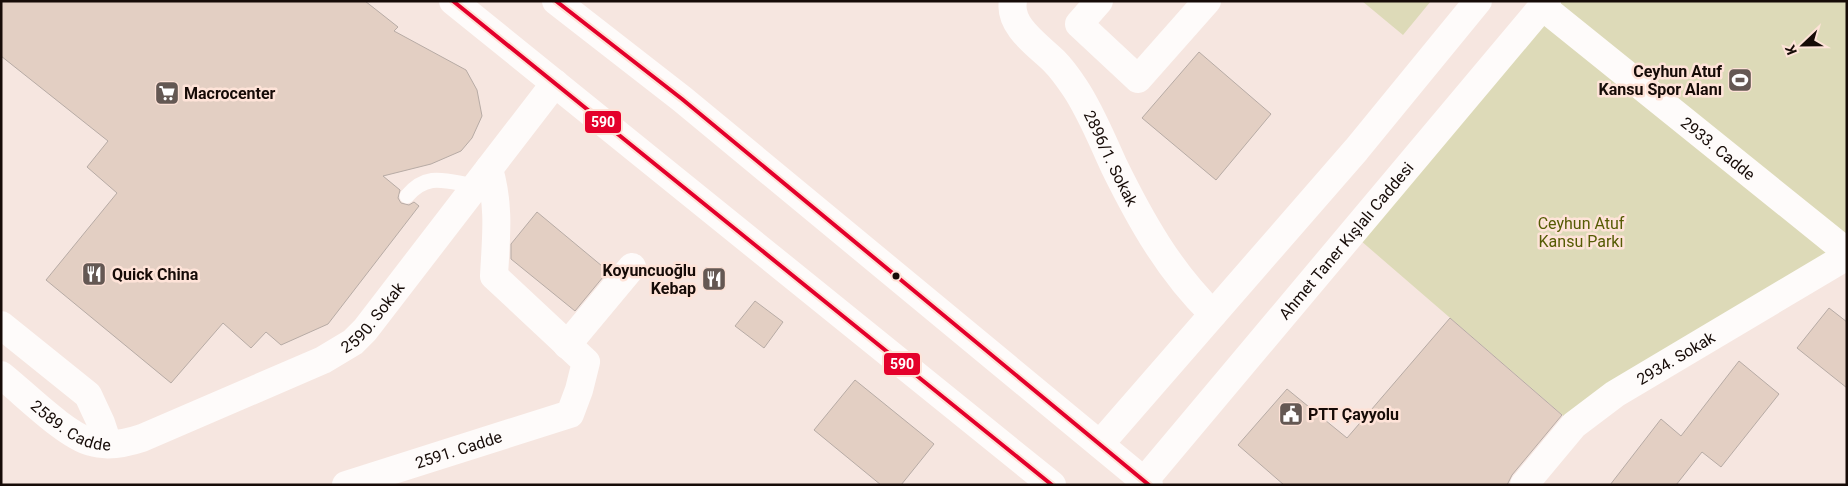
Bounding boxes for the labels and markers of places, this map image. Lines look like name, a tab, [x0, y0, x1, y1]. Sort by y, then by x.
place label: Ceyhun Atuf Kansu Spor Alanı	[1599, 62, 1722, 99]
sports icon: Ceyhun Atuf Kansu Spor Alanı	[1727, 67, 1753, 93]
supermarket icon: Macrocenter	[154, 80, 180, 106]
place label: Macrocenter	[184, 84, 276, 103]
restaurant icon: Quick China	[81, 261, 107, 287]
place label: Koyuncuoğlu Kebap	[602, 261, 696, 298]
place label: Quick China	[112, 265, 199, 284]
restaurant icon: Koyuncuoğlu Kebap	[701, 266, 727, 292]
unlabelled marker	[891, 271, 901, 281]
public building icon: PTT Çayyolu	[1278, 401, 1304, 427]
place label: PTT Çayyolu	[1308, 405, 1399, 424]

